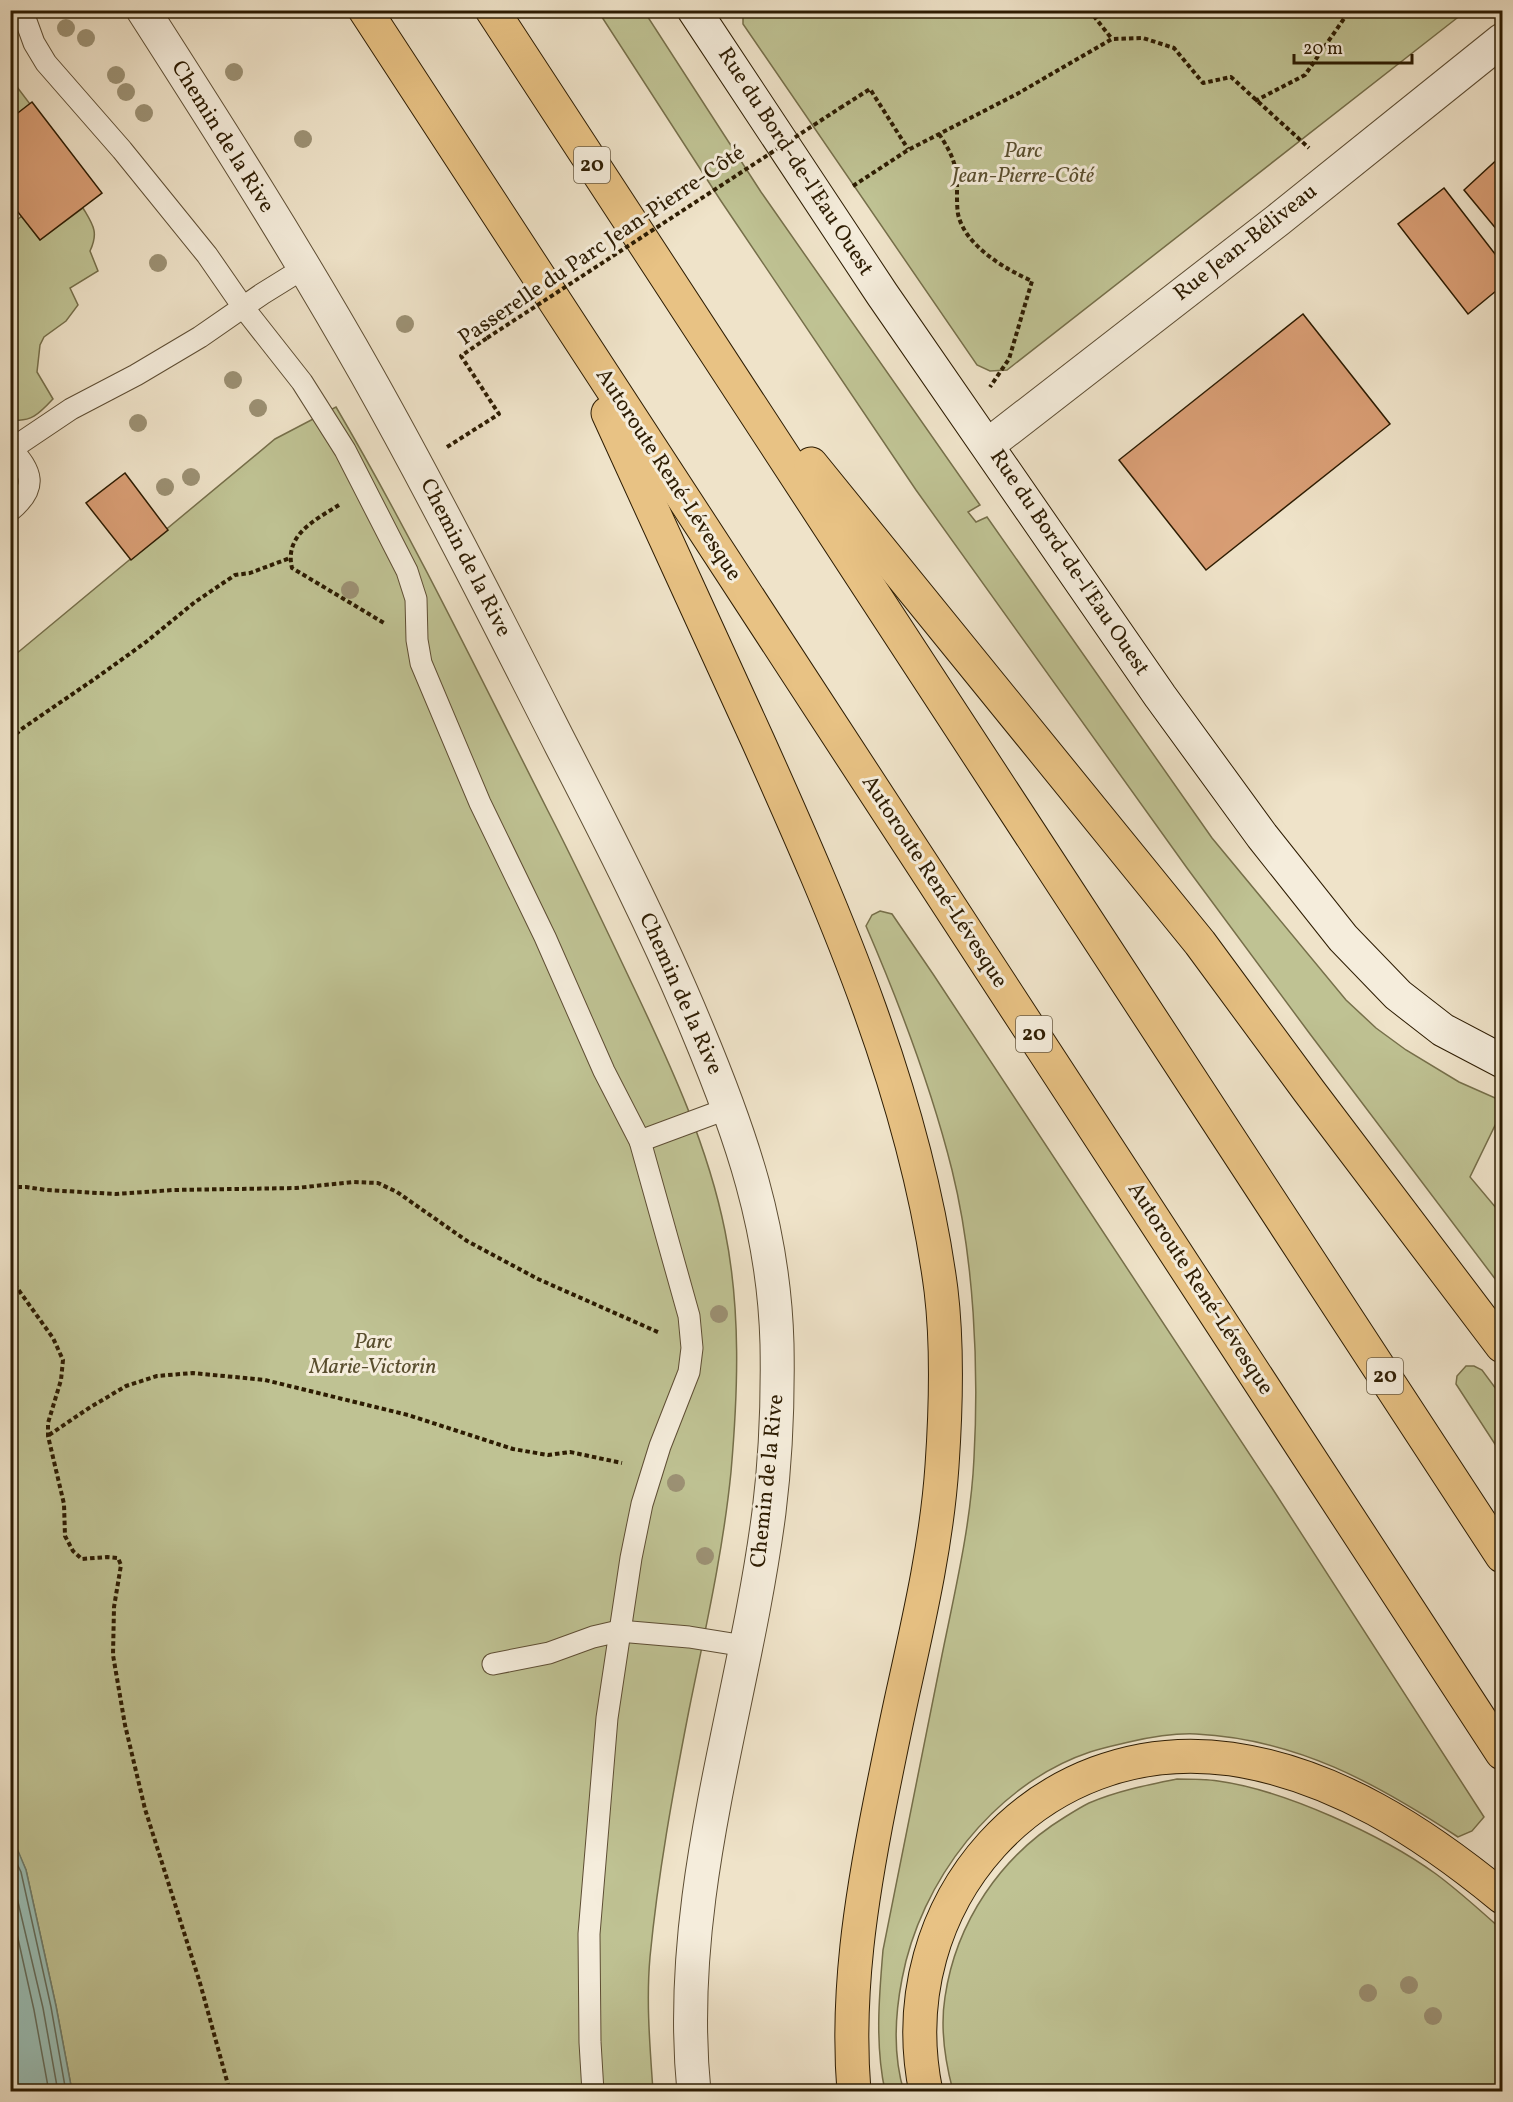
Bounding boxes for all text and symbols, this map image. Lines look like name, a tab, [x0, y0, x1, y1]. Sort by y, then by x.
scale bar	[1294, 27, 1412, 65]
text: 20 m	[1303, 37, 1343, 62]
street label: Rue du Bord-de-l'Eau Ouest	[709, 42, 881, 283]
street label: Chemin de la Rive	[163, 55, 281, 219]
park label: Parc Jean-Pierre-Côté	[950, 136, 1095, 192]
street label: Passerelle du Parc Jean-Pierre-Côté	[453, 138, 751, 354]
road number: 20	[574, 147, 610, 183]
street label: Rue Jean-Béliveau	[1167, 177, 1325, 309]
street label: Autoroute René-Lévesque	[587, 363, 749, 587]
street label: Rue du Bord-de-l'Eau Ouest	[982, 444, 1157, 683]
street label: Chemin de la Rive	[412, 473, 518, 643]
street label: Autoroute René-Lévesque	[853, 770, 1015, 994]
street label: Chemin de la Rive	[630, 908, 730, 1080]
road number: 20	[1016, 1016, 1052, 1052]
street label: Autoroute René-Lévesque	[1119, 1177, 1281, 1401]
park label: Parc Marie-Victorin	[309, 1327, 436, 1383]
road number: 20	[1367, 1358, 1403, 1394]
street label: Chemin de la Rive	[743, 1393, 793, 1569]

